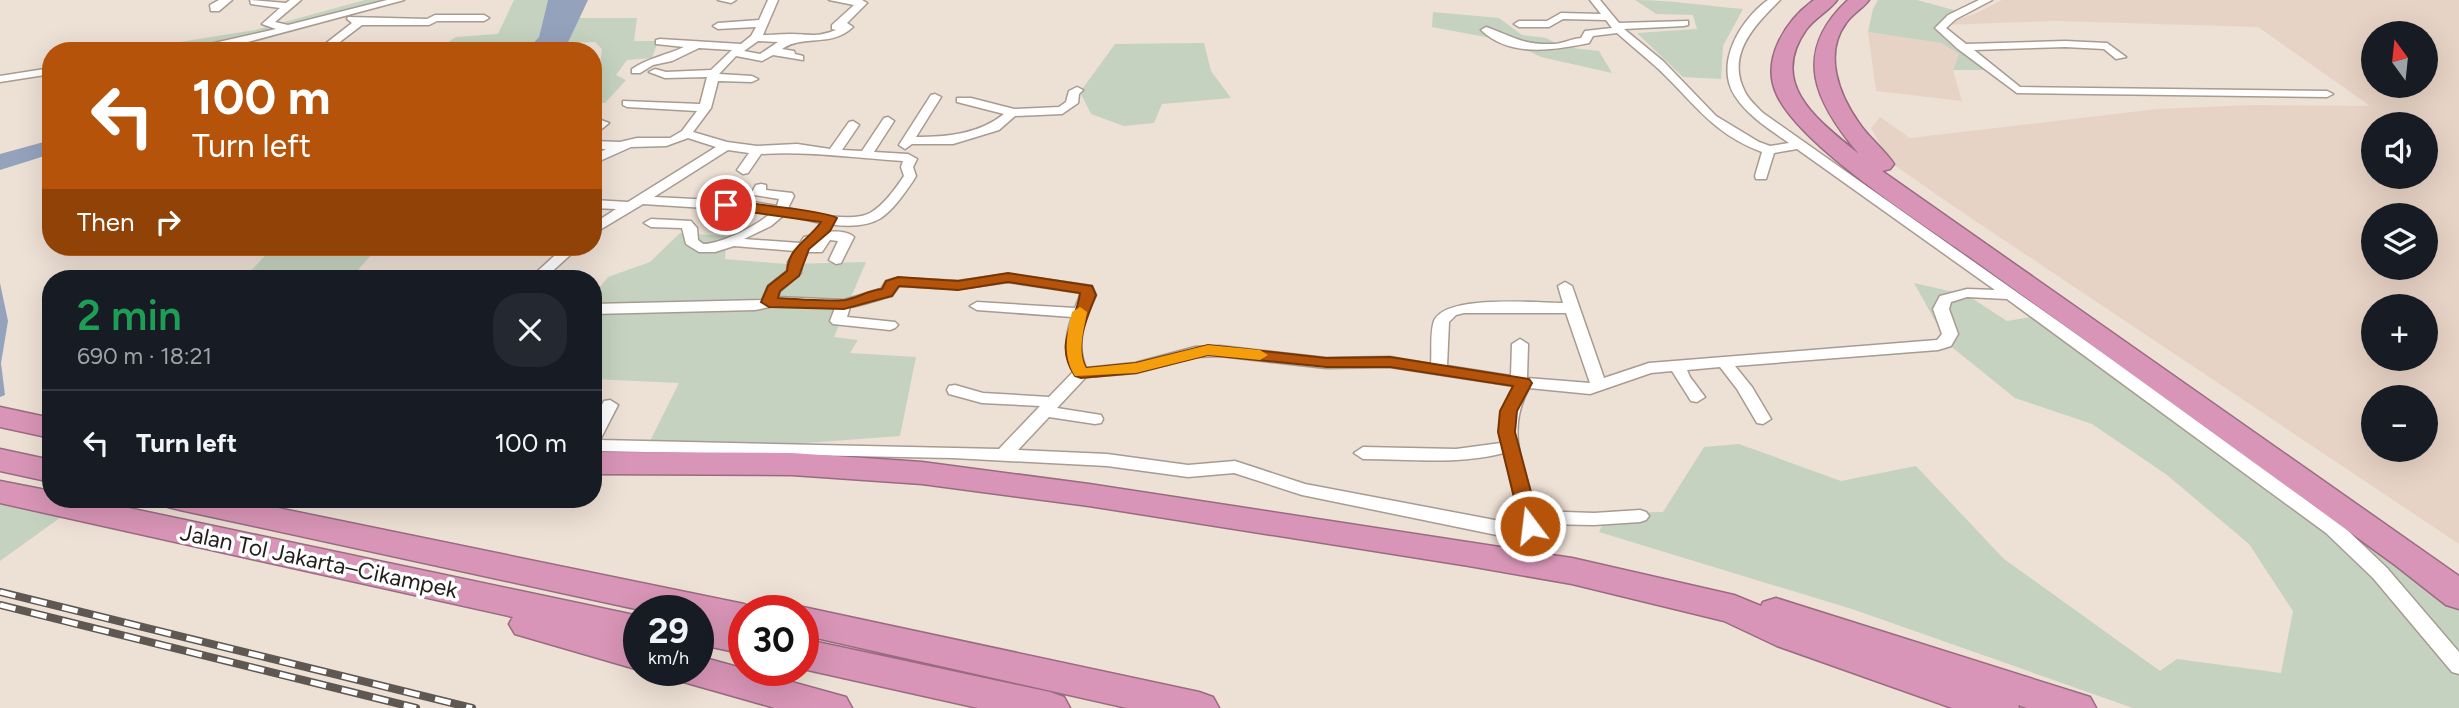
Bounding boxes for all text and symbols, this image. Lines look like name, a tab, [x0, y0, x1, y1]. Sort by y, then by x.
north arrow	[2361, 21, 2438, 98]
map controls	[2361, 21, 2438, 462]
text: 100 m	[192, 67, 331, 126]
icon: left	[77, 70, 168, 161]
button: sound	[2361, 112, 2438, 189]
text: Turn left	[192, 127, 311, 165]
pin	[696, 175, 756, 235]
icon: arrive	[707, 186, 745, 224]
icon: right	[149, 203, 187, 241]
button: layers	[2361, 203, 2438, 280]
text: Then	[77, 206, 135, 238]
text: 2 min	[77, 290, 182, 341]
button: close	[493, 293, 567, 367]
button: +	[2361, 294, 2438, 371]
text: 690 m · 18:21	[77, 342, 212, 370]
button: −	[2361, 385, 2438, 462]
icon: left	[77, 424, 115, 462]
text: Turn left	[136, 427, 237, 459]
text: 100 m	[494, 427, 567, 459]
position arrow	[1493, 489, 1567, 563]
street label: Jalan Tol Jakarta–Cikampek	[178, 518, 461, 604]
speed limit sign: 30	[728, 595, 819, 686]
text: 29	[648, 610, 689, 652]
text: km/h	[648, 647, 689, 669]

